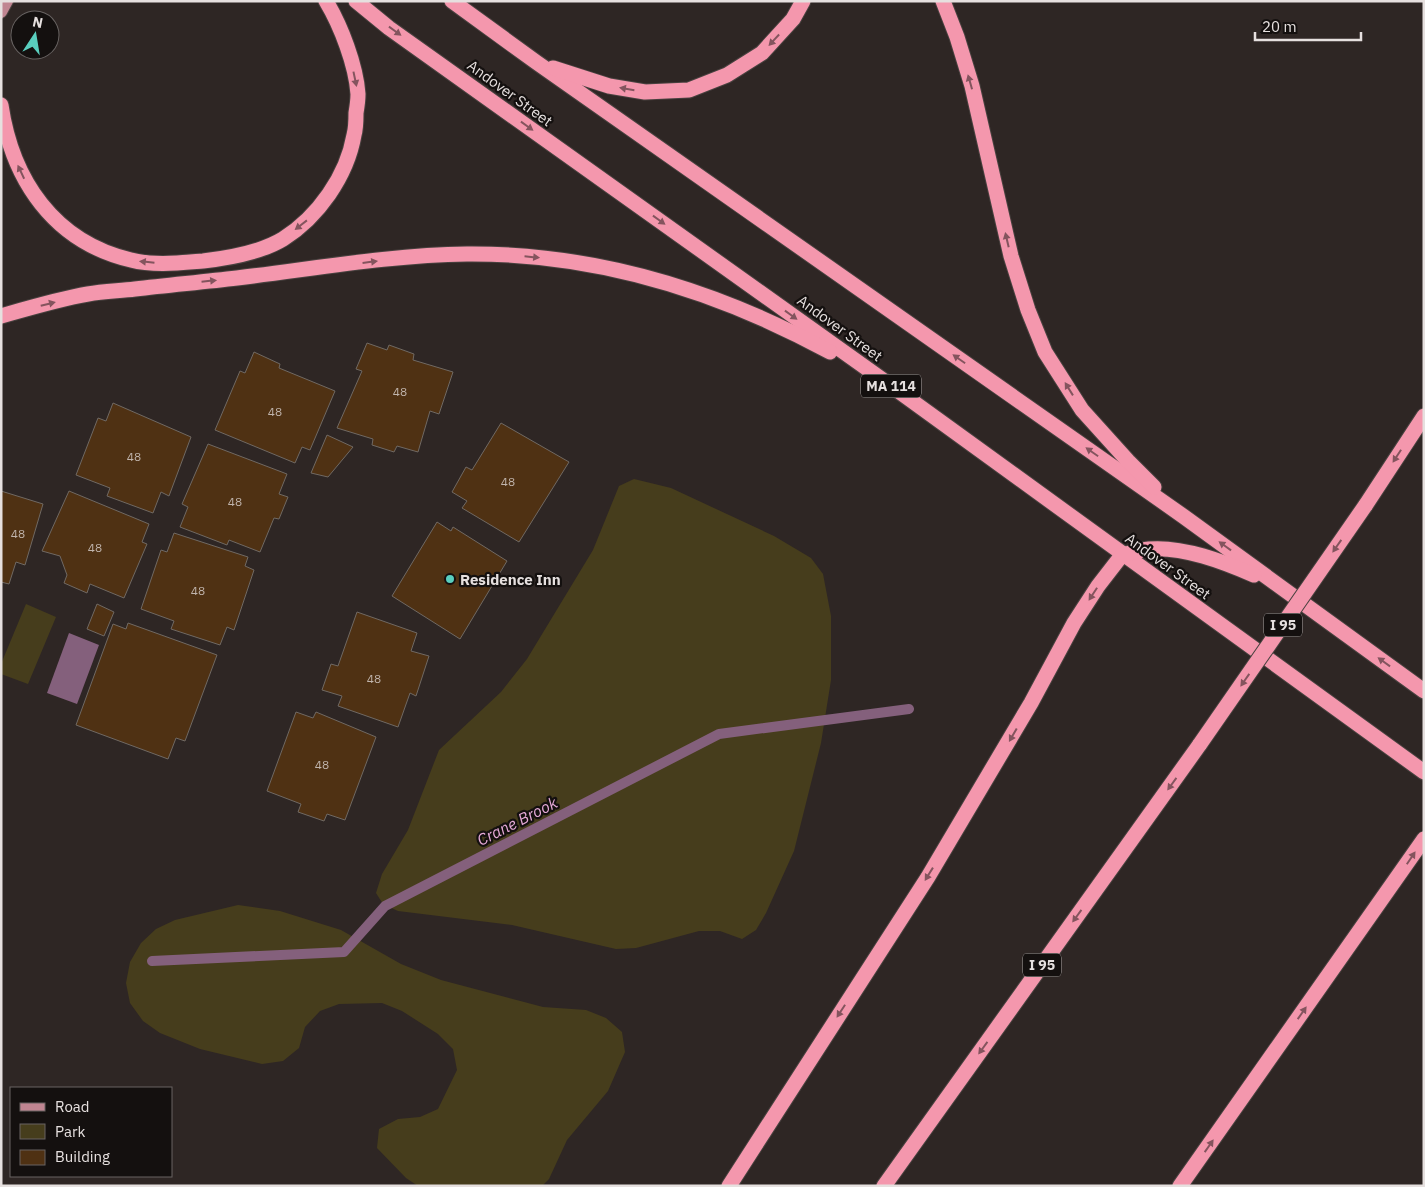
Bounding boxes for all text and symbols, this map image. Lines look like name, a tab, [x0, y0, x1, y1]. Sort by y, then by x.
north arrow	[10, 10, 60, 60]
scale bar	[1255, 10, 1361, 42]
text: N	[31, 12, 45, 32]
text: 20 m	[1262, 17, 1297, 36]
one-way arrow	[388, 26, 401, 37]
one-way arrow	[768, 33, 780, 45]
street label: Andover Street	[464, 56, 556, 130]
one-way arrow	[351, 72, 359, 87]
one-way arrow	[966, 74, 974, 89]
one-way arrow	[619, 85, 634, 93]
one-way arrow	[520, 121, 534, 131]
one-way arrow	[16, 165, 24, 179]
one-way arrow	[652, 215, 665, 226]
one-way arrow	[295, 219, 308, 230]
one-way arrow	[1003, 232, 1011, 247]
one-way arrow	[525, 253, 541, 261]
one-way arrow	[139, 258, 155, 266]
one-way arrow	[363, 258, 379, 266]
one-way arrow	[201, 277, 217, 285]
street label: Andover Street	[794, 291, 886, 365]
one-way arrow	[41, 300, 56, 308]
one-way arrow	[784, 310, 798, 320]
one-way arrow	[952, 354, 966, 364]
road number: MA 114	[861, 374, 921, 398]
one-way arrow	[1064, 382, 1073, 396]
house number: 48	[393, 384, 407, 399]
house number: 48	[268, 404, 282, 419]
one-way arrow	[1085, 447, 1099, 457]
house number: 48	[127, 449, 141, 464]
one-way arrow	[1392, 450, 1402, 463]
house number: 48	[501, 474, 515, 489]
house number: 48	[228, 494, 242, 509]
house number: 48	[11, 526, 25, 541]
street label: Andover Street	[1122, 529, 1214, 603]
house number: 48	[88, 540, 102, 555]
one-way arrow	[1332, 540, 1342, 553]
one-way arrow	[1218, 541, 1232, 551]
place label: Residence Inn	[460, 570, 561, 589]
marker: Residence Inn	[444, 573, 456, 585]
house number: 48	[191, 583, 205, 598]
one-way arrow	[1088, 587, 1098, 601]
road number: I 95	[1264, 614, 1302, 636]
one-way arrow	[1377, 657, 1391, 667]
house number: 48	[367, 671, 381, 686]
one-way arrow	[1240, 673, 1250, 687]
one-way arrow	[1008, 728, 1017, 742]
house number: 48	[315, 757, 329, 772]
one-way arrow	[1167, 777, 1177, 791]
water label: Crane Brook	[474, 792, 561, 850]
one-way arrow	[1406, 851, 1416, 865]
one-way arrow	[925, 868, 934, 881]
one-way arrow	[1072, 909, 1083, 922]
road number: I 95	[1023, 954, 1061, 976]
one-way arrow	[837, 1005, 846, 1018]
one-way arrow	[1297, 1006, 1307, 1020]
one-way arrow	[978, 1041, 988, 1055]
legend	[10, 1087, 172, 1177]
text: Road	[55, 1097, 90, 1116]
text: Park	[55, 1122, 85, 1141]
one-way arrow	[1203, 1140, 1214, 1153]
text: Building	[55, 1147, 110, 1166]

